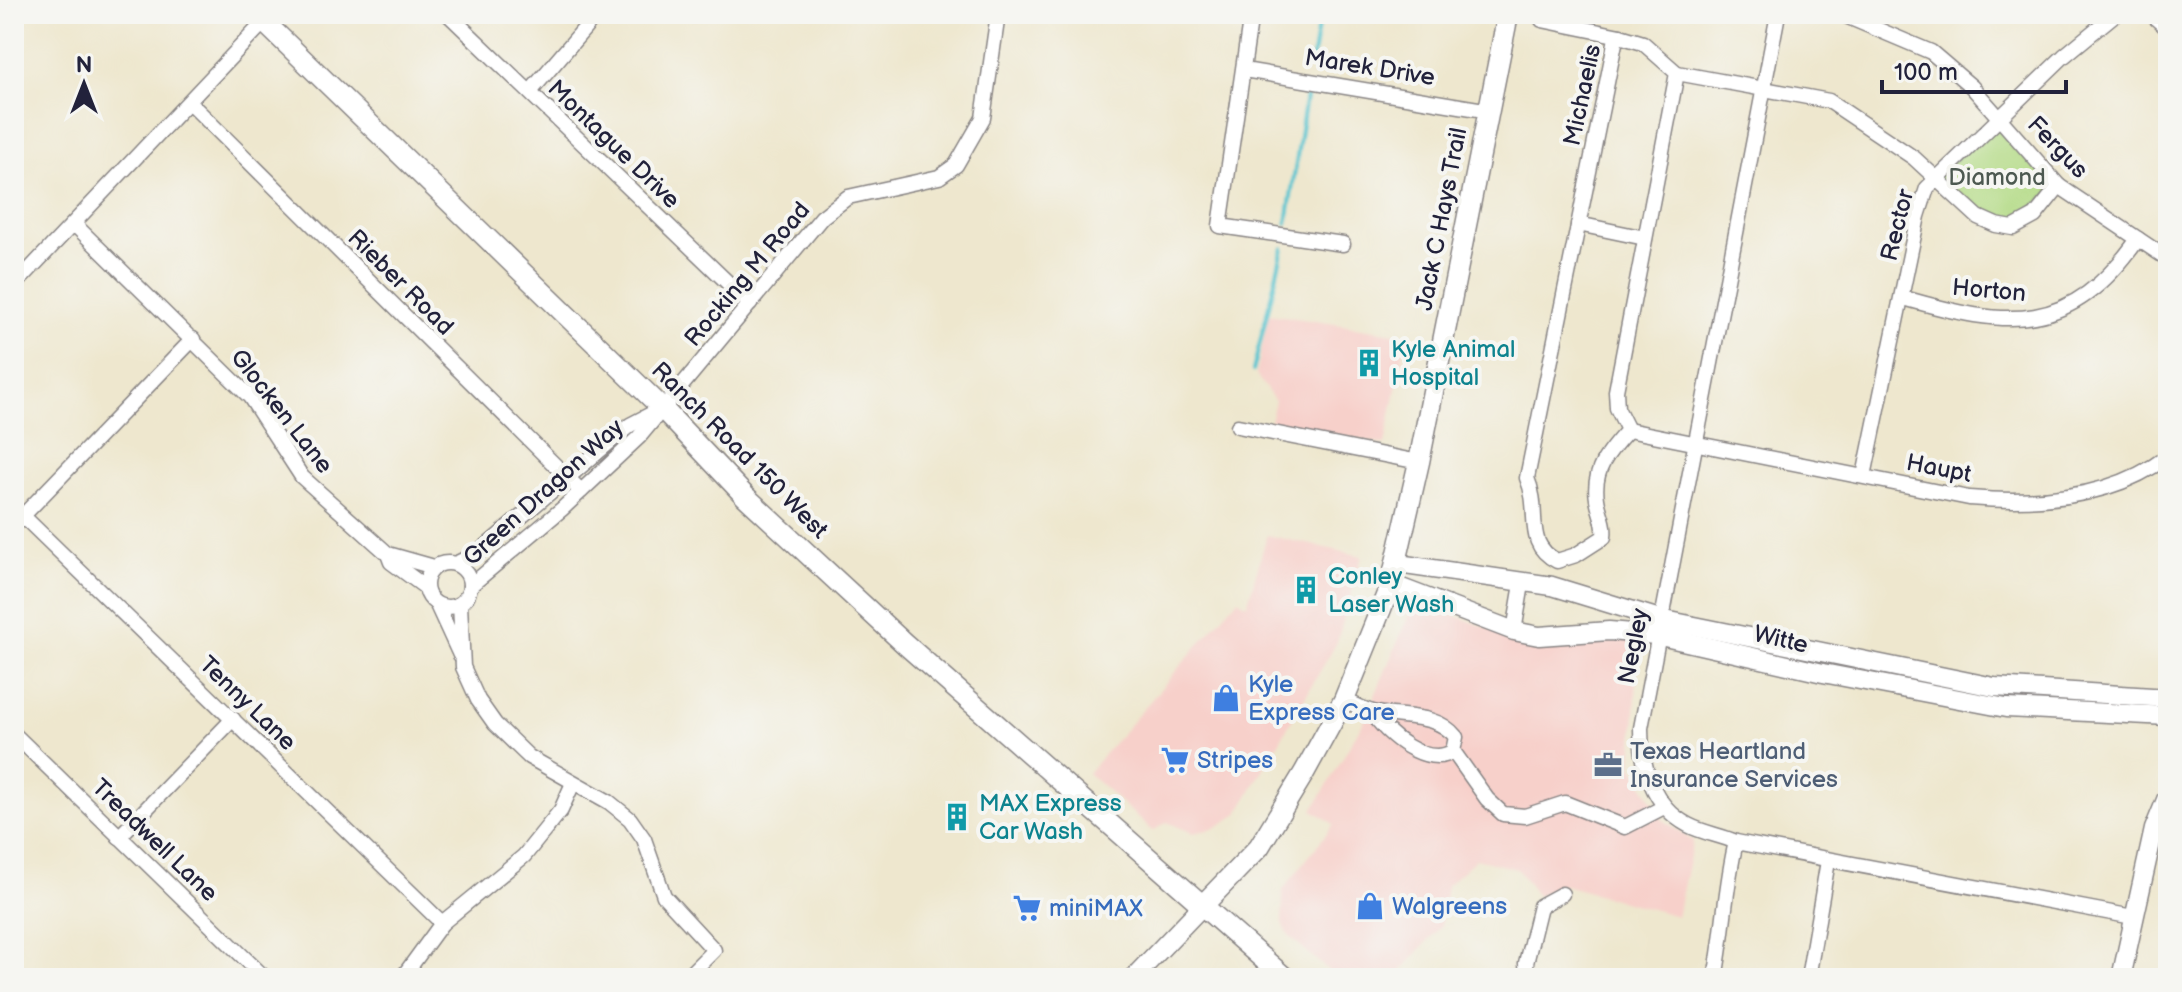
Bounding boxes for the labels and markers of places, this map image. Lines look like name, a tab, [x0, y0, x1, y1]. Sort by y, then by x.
place label: Kyle Animal Hospital	[1391, 335, 1515, 392]
building icon: Kyle Animal Hospital	[1354, 348, 1384, 378]
place label: Conley Laser Wash	[1328, 562, 1454, 619]
building icon: Conley Laser Wash	[1291, 575, 1321, 605]
place label: Kyle Express Care	[1248, 670, 1395, 727]
shop icon: Kyle Express Care	[1211, 683, 1241, 713]
place label: Texas Heartland Insurance Services	[1630, 737, 1838, 794]
supermarket icon: Stripes	[1160, 745, 1190, 775]
place label: Stripes	[1197, 746, 1273, 775]
office icon: Texas Heartland Insurance Services	[1593, 750, 1623, 780]
place label: MAX Express Car Wash	[979, 789, 1122, 846]
building icon: MAX Express Car Wash	[942, 802, 972, 832]
shop icon: Walgreens	[1355, 891, 1385, 921]
place label: Walgreens	[1392, 892, 1507, 921]
supermarket icon: miniMAX	[1012, 893, 1042, 923]
place label: miniMAX	[1049, 894, 1143, 923]

